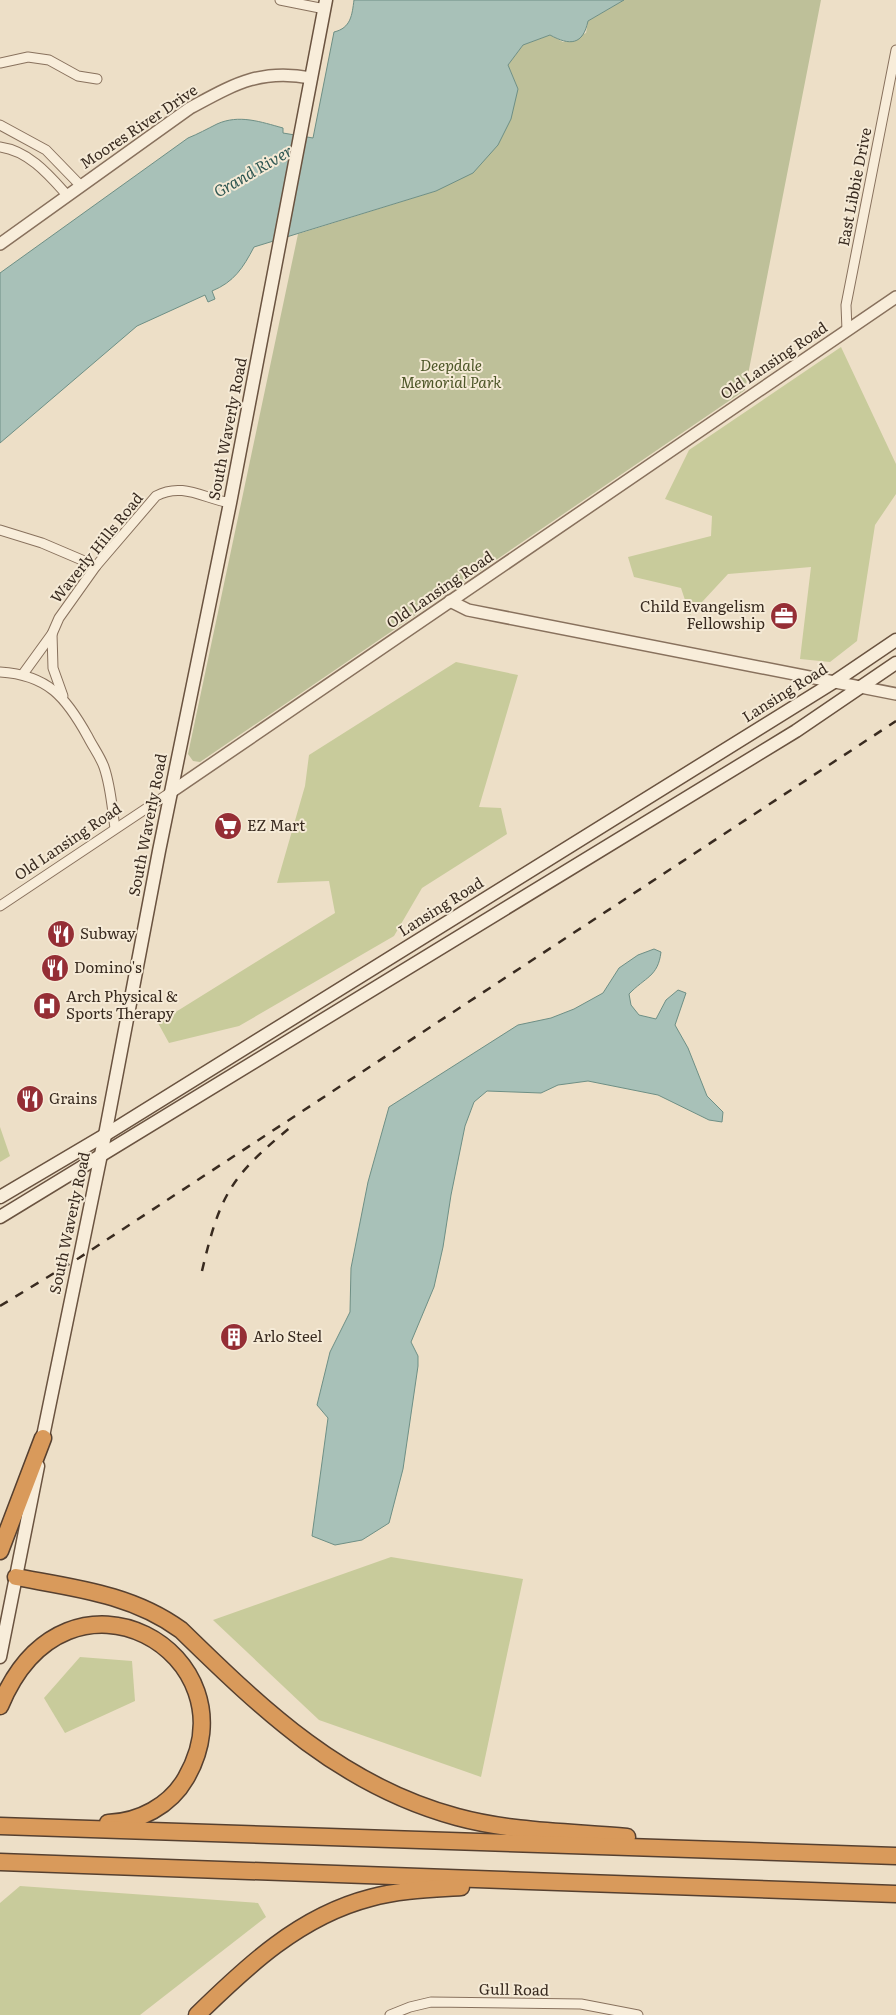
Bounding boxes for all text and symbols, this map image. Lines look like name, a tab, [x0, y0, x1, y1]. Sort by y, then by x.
street label: Moores River Drive	[75, 78, 202, 174]
street label: East Libbie Drive	[831, 125, 876, 248]
water label: Grand River	[209, 138, 296, 202]
street label: Old Lansing Road	[715, 315, 831, 404]
park label: Deepdale Memorial Park	[401, 353, 502, 393]
street label: South Waverly Road	[201, 355, 252, 502]
street label: Waverly Hills Road	[44, 487, 148, 607]
street label: Old Lansing Road	[381, 544, 497, 633]
place label: Child Evangelism Fellowship	[640, 594, 765, 634]
office icon: Child Evangelism Fellowship	[769, 601, 799, 631]
street label: Lansing Road	[737, 656, 831, 727]
street label: South Waverly Road	[121, 751, 172, 898]
street label: Old Lansing Road	[9, 796, 125, 885]
supermarket icon: EZ Mart	[213, 811, 243, 841]
place label: EZ Mart	[247, 813, 305, 836]
street label: Lansing Road	[393, 870, 487, 941]
restaurant icon: Subway	[46, 919, 76, 949]
place label: Subway	[80, 921, 136, 944]
restaurant icon: Domino's	[40, 953, 70, 983]
place label: Domino's	[74, 955, 142, 978]
place label: Arch Physical & Sports Therapy	[66, 984, 178, 1024]
hospital icon: Arch Physical & Sports Therapy	[32, 991, 62, 1021]
restaurant icon: Grains	[15, 1084, 45, 1114]
place label: Grains	[49, 1086, 97, 1109]
street label: South Waverly Road	[42, 1149, 95, 1296]
building icon: Arlo Steel	[219, 1322, 249, 1352]
place label: Arlo Steel	[253, 1324, 322, 1347]
street label: Gull Road	[479, 1976, 549, 2001]

